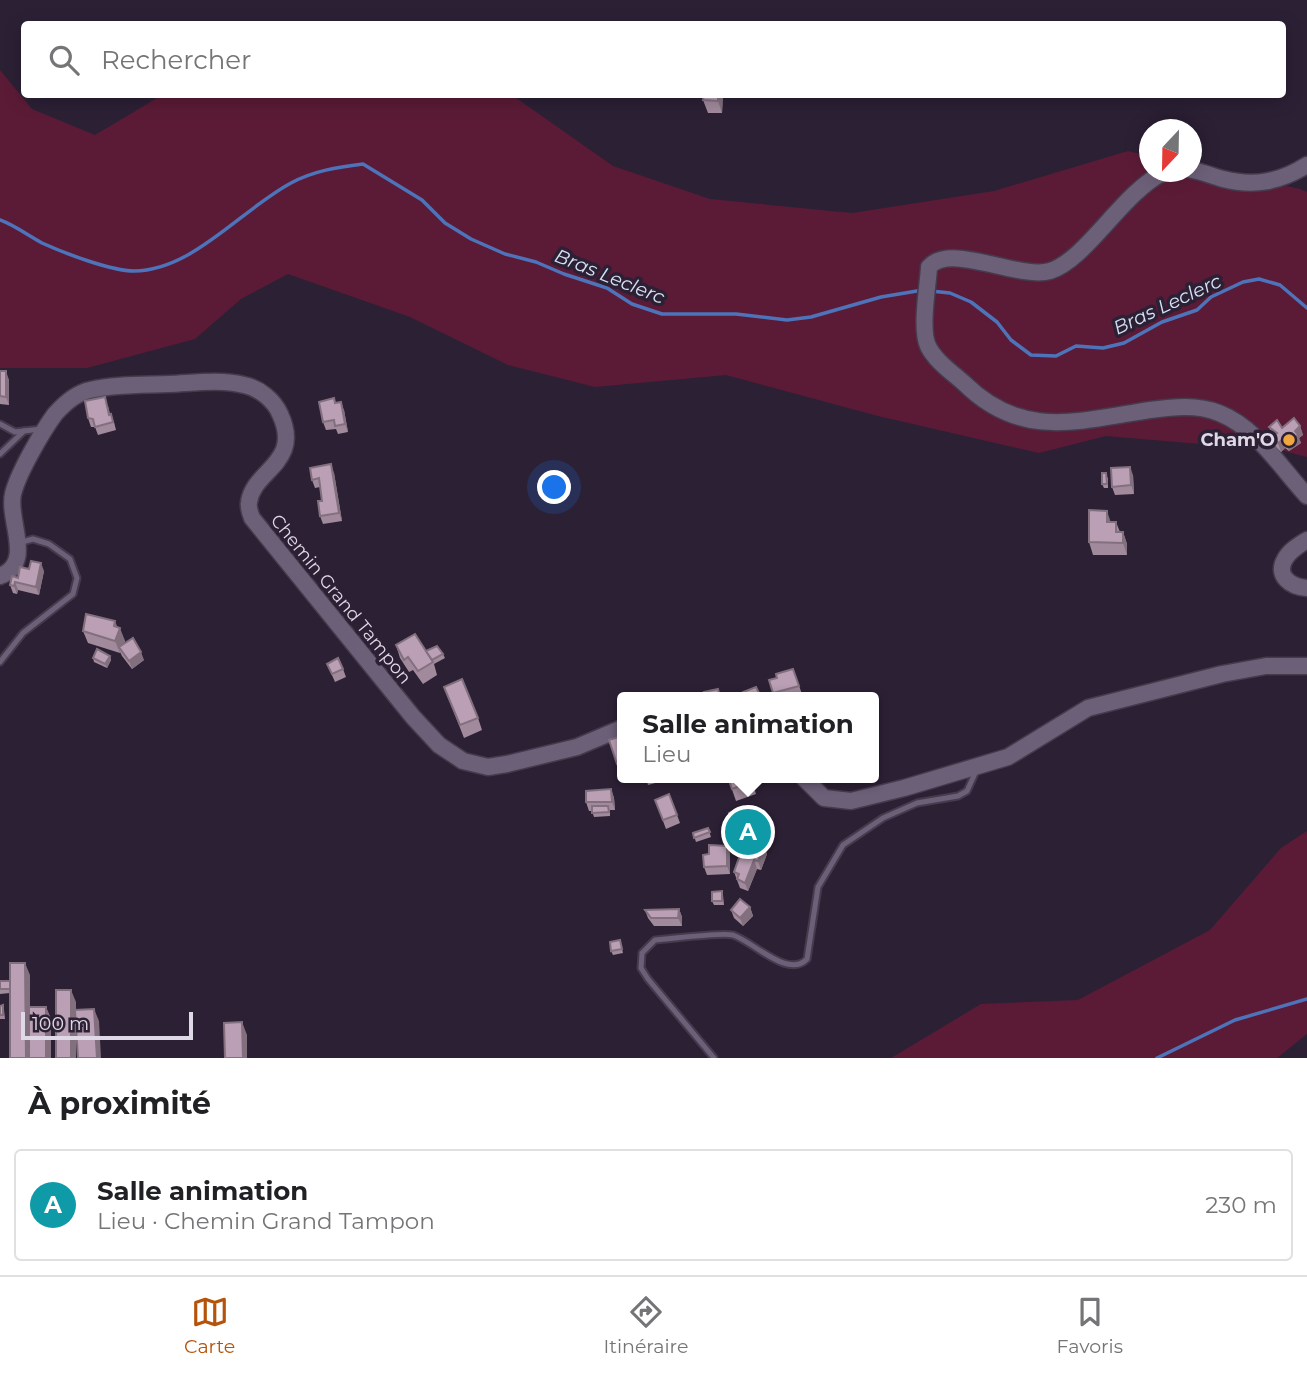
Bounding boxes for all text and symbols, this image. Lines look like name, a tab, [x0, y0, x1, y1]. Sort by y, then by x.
search box	[21, 21, 1286, 98]
icon: search	[45, 41, 83, 79]
text: Rechercher	[101, 44, 251, 76]
north arrow	[1139, 119, 1202, 182]
water label: Bras Leclerc	[551, 244, 668, 309]
water label: Bras Leclerc	[1110, 269, 1225, 340]
place label: Cham'O	[1200, 429, 1275, 451]
marker: Cham'O	[1281, 432, 1297, 448]
your location	[537, 470, 571, 504]
street label: Chemin Grand Tampon	[266, 510, 416, 688]
popup	[617, 692, 879, 783]
text: Salle animation	[642, 708, 854, 740]
text: Lieu	[642, 740, 691, 768]
pin: A	[725, 806, 771, 858]
scale bar	[21, 1009, 192, 1041]
text: 100 m	[32, 1012, 89, 1035]
text: À proximité	[28, 1085, 211, 1122]
text: Salle animation	[97, 1175, 308, 1207]
text: A	[44, 1191, 62, 1219]
text: 230 m	[1205, 1191, 1277, 1219]
text: Lieu · Chemin Grand Tampon	[97, 1207, 435, 1235]
tab: Carte	[184, 1293, 235, 1358]
tab: Itinéraire	[603, 1293, 688, 1358]
tab: Favoris	[1057, 1293, 1123, 1358]

